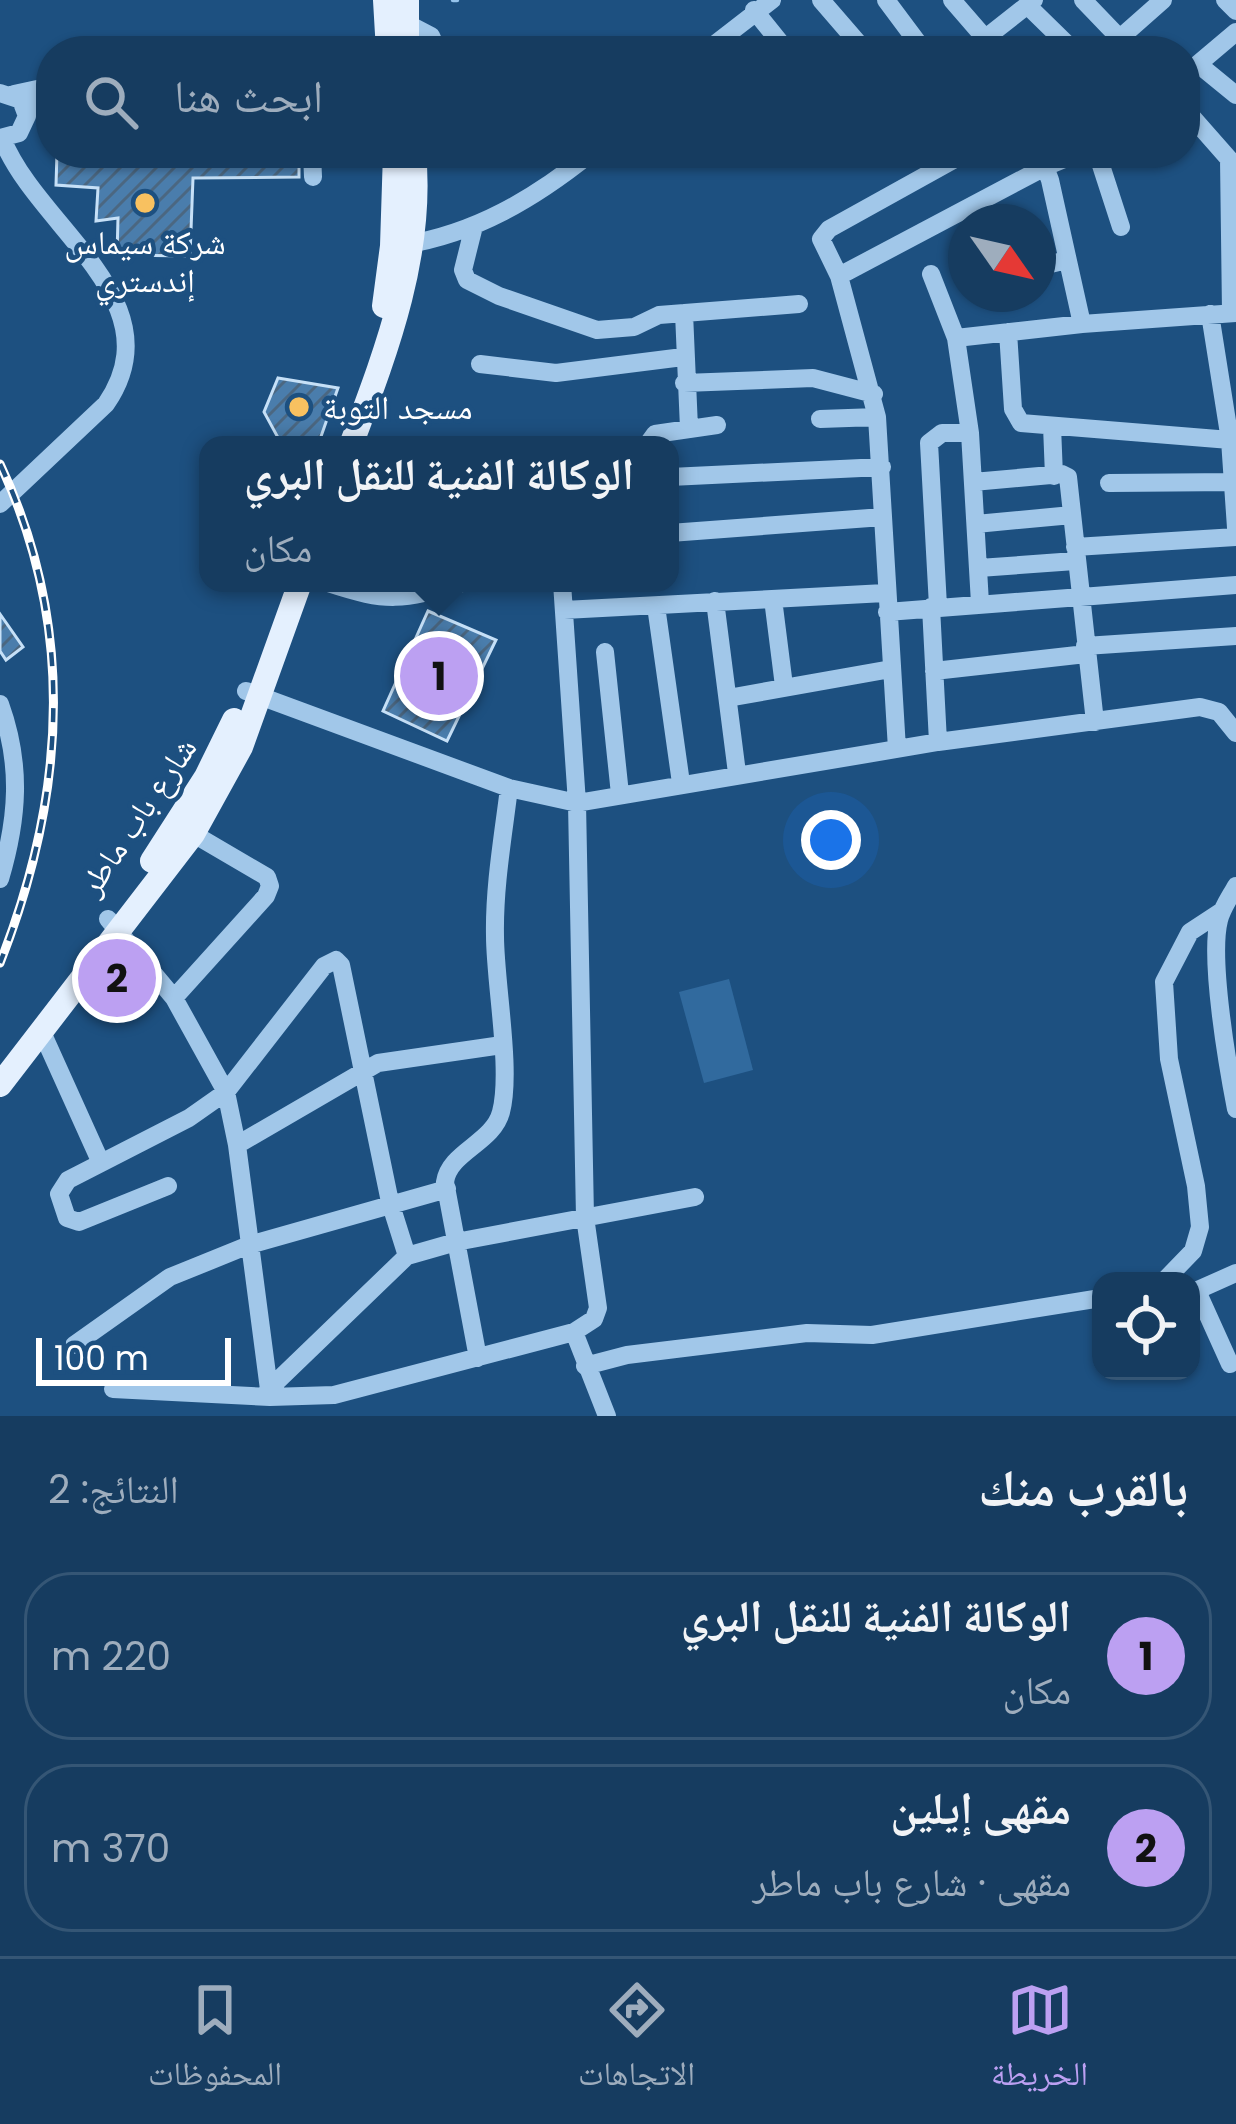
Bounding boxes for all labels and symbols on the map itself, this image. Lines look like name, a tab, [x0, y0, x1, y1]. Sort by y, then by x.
marker: شركة سيماس إندستري	[132, 190, 158, 216]
north arrow	[948, 204, 1056, 312]
place label: شركة سيماس إندستري	[64, 219, 226, 306]
place label: مسجد التوبة	[323, 384, 473, 431]
marker: مسجد التوبة	[286, 394, 312, 420]
pin: 1	[400, 631, 478, 721]
street label: شارع باب ماطر	[67, 728, 208, 906]
your location	[801, 810, 861, 870]
pin: 2	[78, 933, 156, 1023]
scale bar	[36, 1332, 231, 1385]

